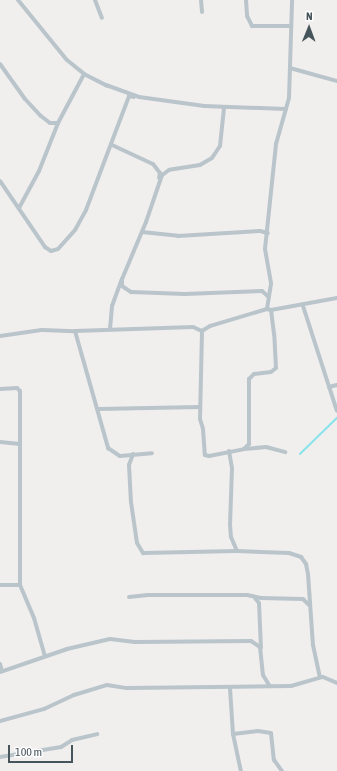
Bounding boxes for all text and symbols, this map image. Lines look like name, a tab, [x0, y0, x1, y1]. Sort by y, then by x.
north arrow	[289, 8, 329, 48]
text: N	[306, 10, 313, 22]
scale bar	[10, 737, 75, 763]
text: 100 m	[15, 745, 42, 759]

